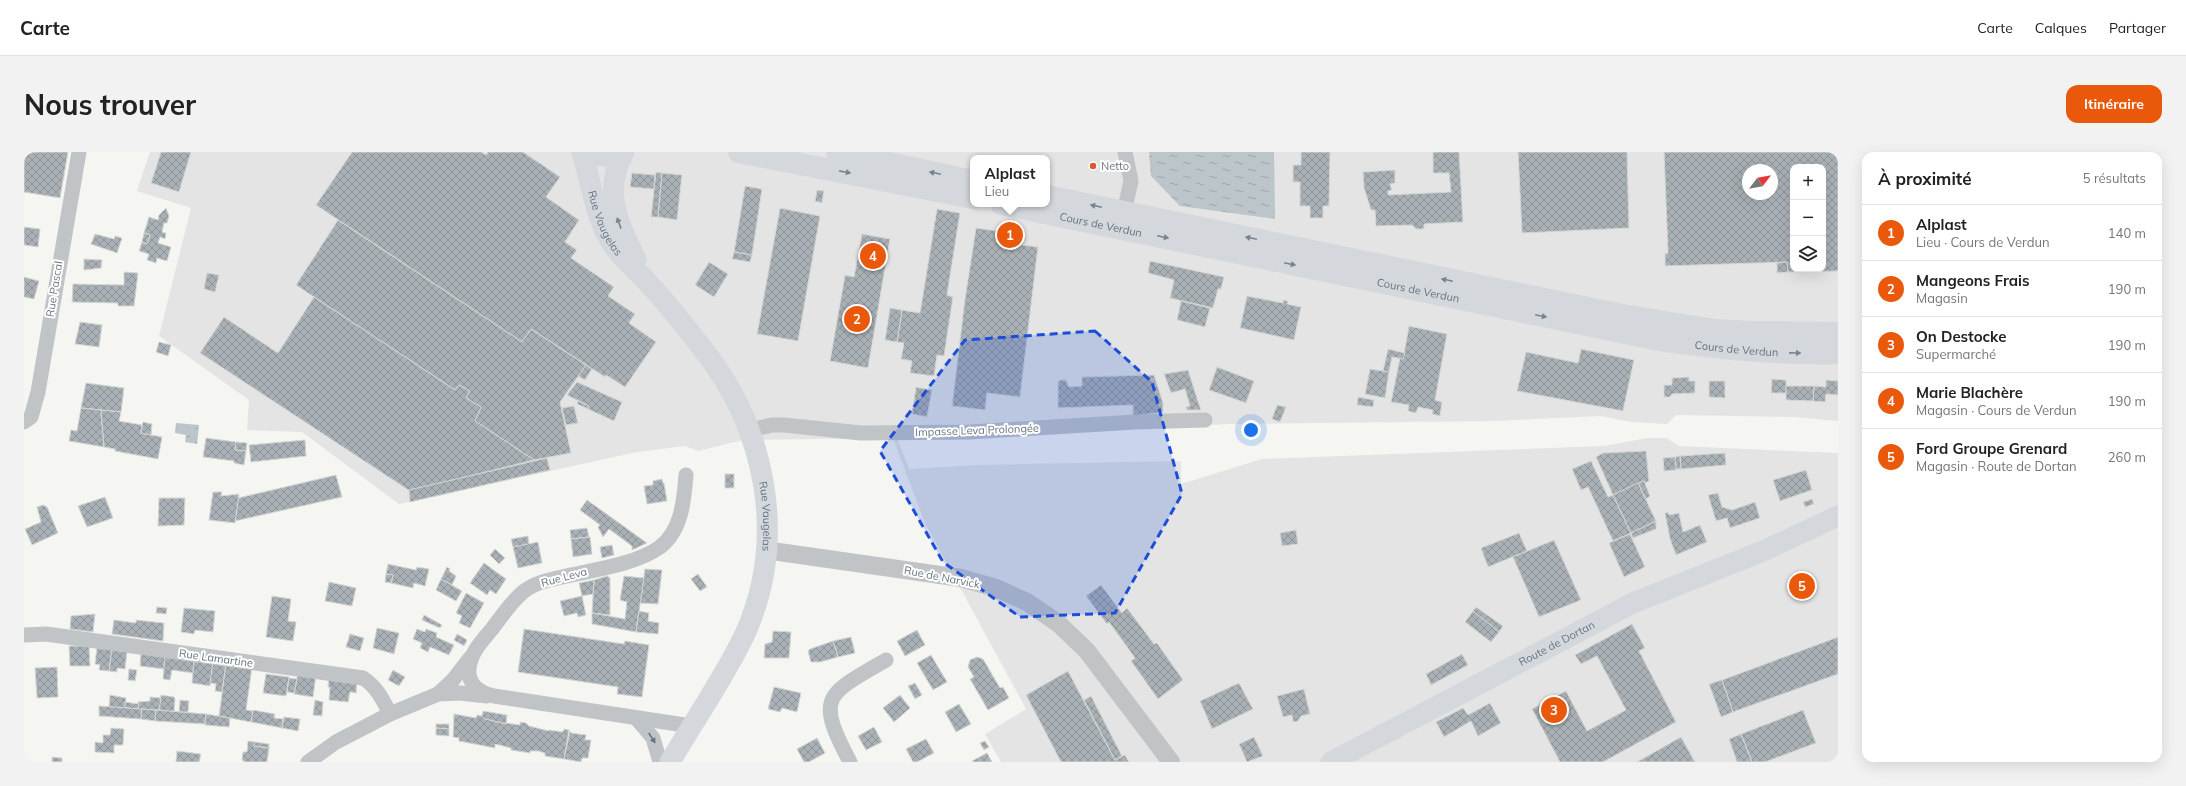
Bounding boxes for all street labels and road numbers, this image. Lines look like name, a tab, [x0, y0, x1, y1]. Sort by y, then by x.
street label: Rue Vaugelas	[585, 189, 626, 259]
street label: Cours de Verdun	[1058, 209, 1143, 240]
street label: Rue Pascal	[43, 260, 65, 318]
street label: Cours de Verdun	[1376, 275, 1461, 306]
street label: Cours de Verdun	[1694, 338, 1779, 359]
street label: Impasse Leva Prolongée	[915, 421, 1039, 439]
street label: Rue Vaugelas	[756, 480, 774, 552]
street label: Rue de Narvick	[903, 563, 981, 591]
street label: Rue Leva	[539, 564, 589, 590]
street label: Route de Dortan	[1516, 617, 1597, 669]
street label: Rue Lamartine	[178, 646, 254, 670]

